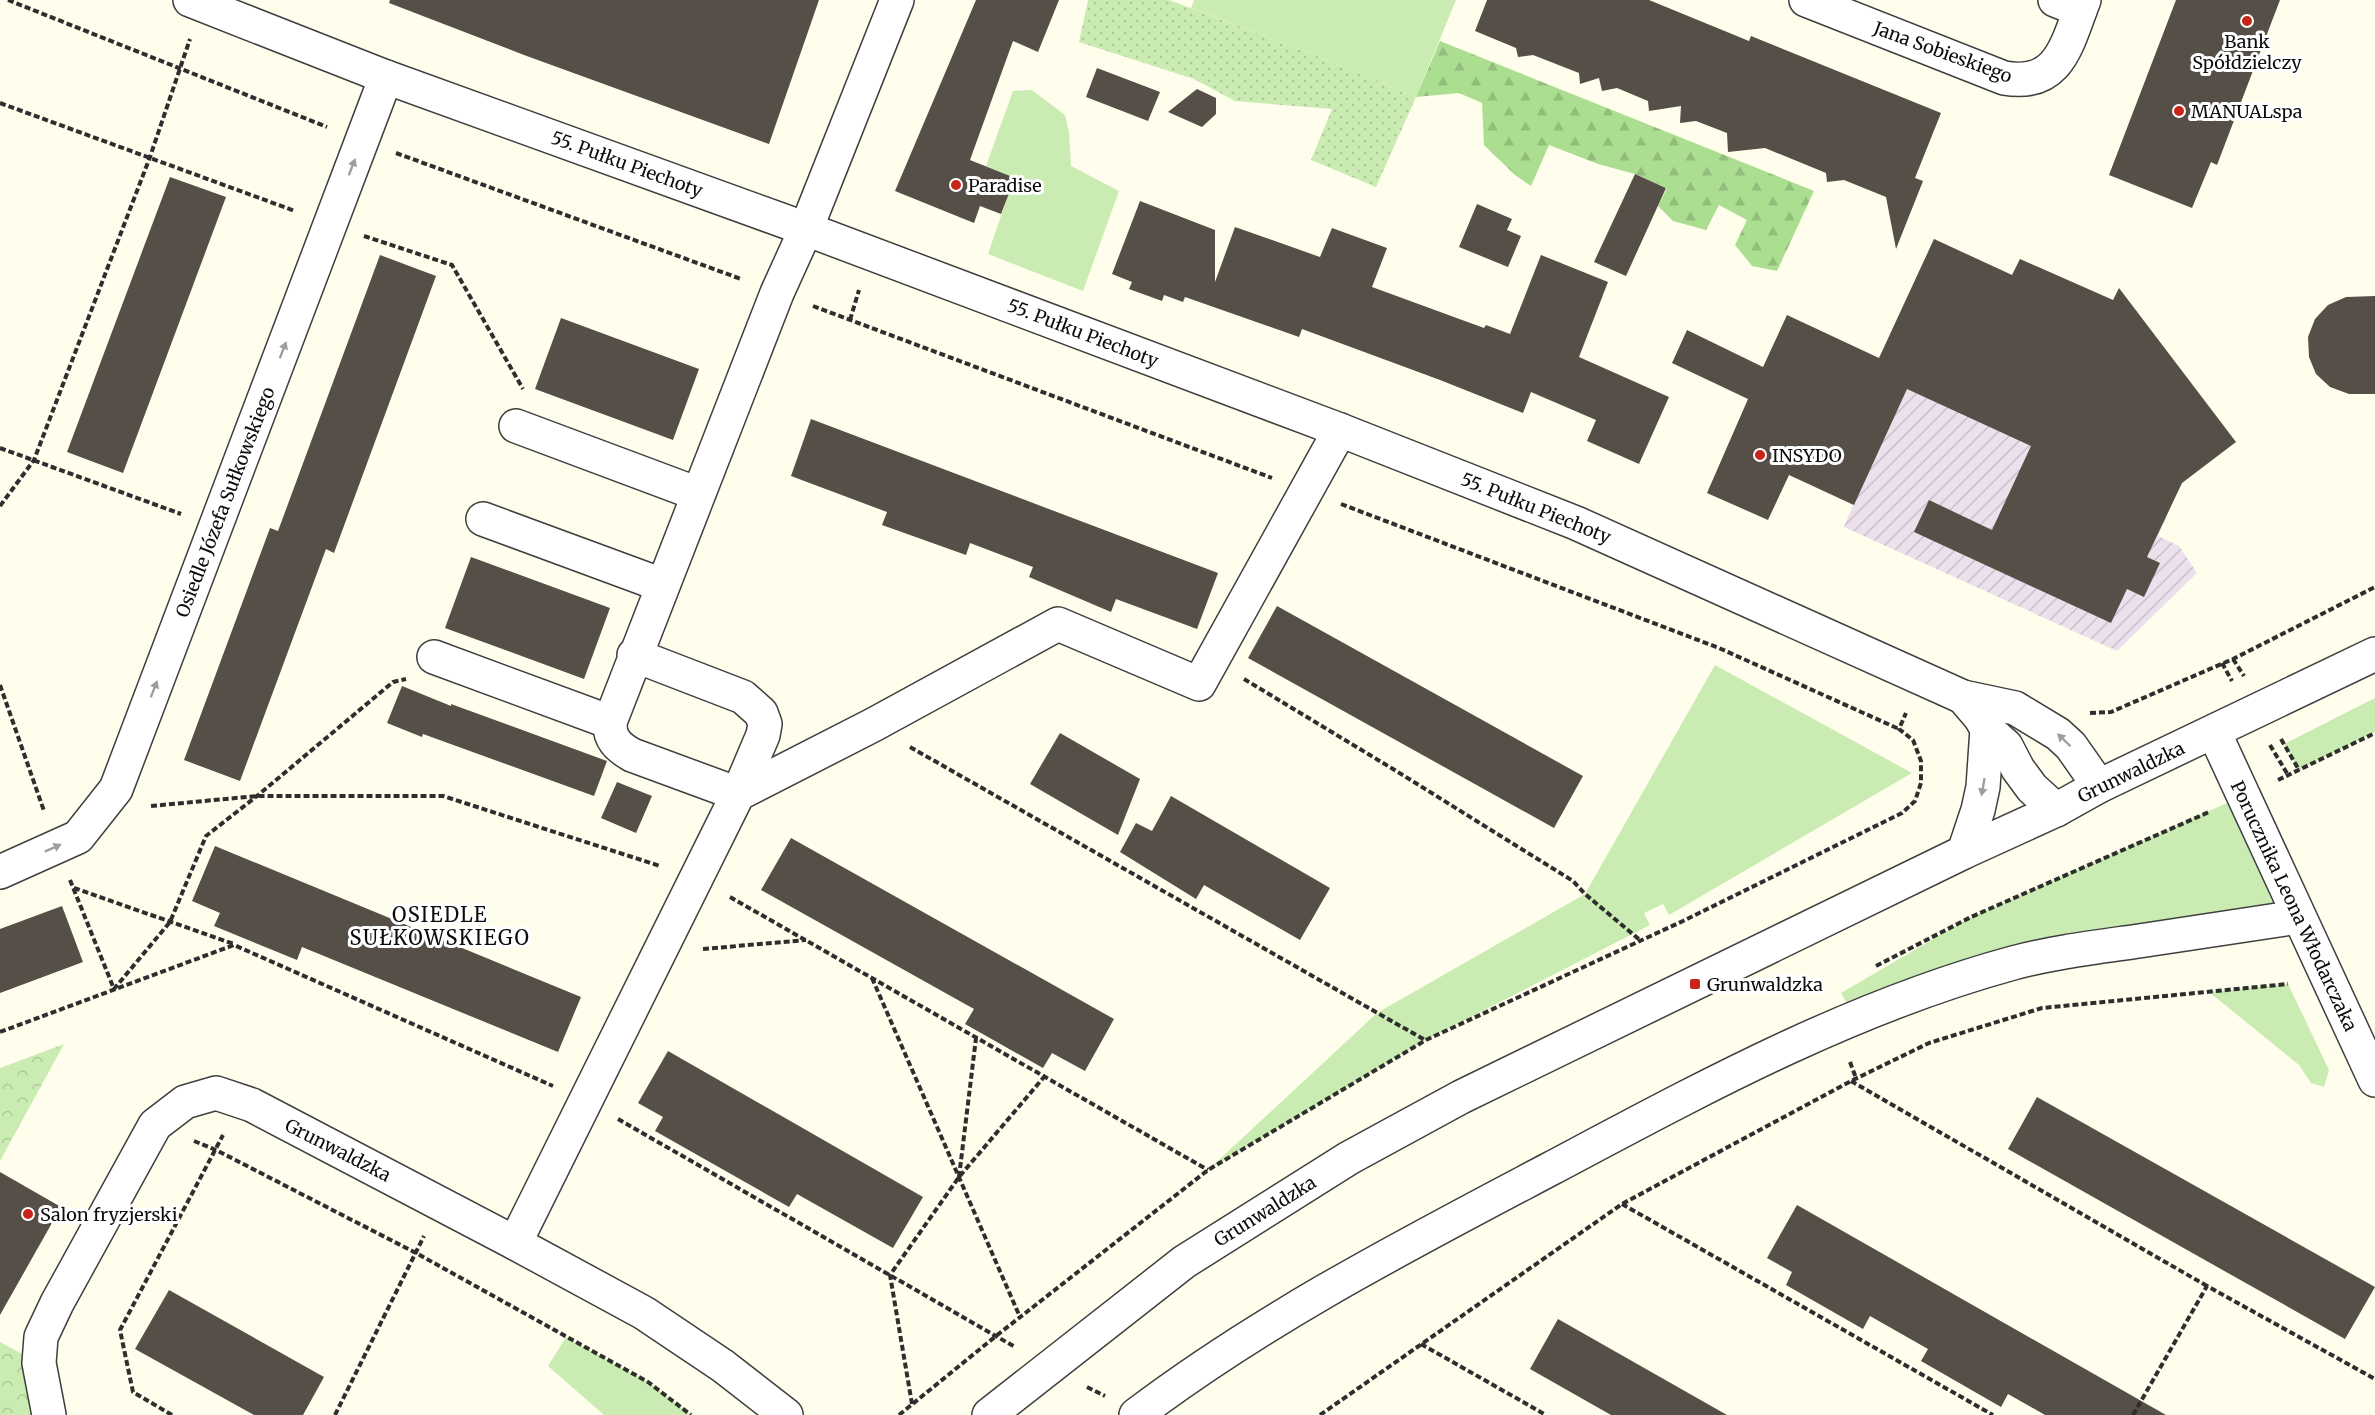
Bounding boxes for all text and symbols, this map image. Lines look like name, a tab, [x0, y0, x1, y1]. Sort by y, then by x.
marker: Bank Spółdzielczy	[2240, 14, 2254, 28]
street label: Jana Sobieskiego	[1870, 16, 2015, 88]
place label: Bank Spółdzielczy	[2192, 30, 2302, 74]
place label: MANUALspa	[2191, 100, 2303, 123]
marker: MANUALspa	[2172, 104, 2186, 118]
street label: 55. Pułku Piechoty	[548, 126, 706, 202]
one-way arrow	[347, 158, 357, 176]
place label: Paradise	[968, 174, 1042, 197]
marker: Paradise	[949, 178, 963, 192]
street label: 55. Pułku Piechoty	[1004, 294, 1162, 373]
one-way arrow	[279, 341, 288, 359]
street label: Osiedle Józefa Sułkowskiego	[170, 384, 280, 620]
place label: INSYDO	[1772, 444, 1842, 467]
marker: INSYDO	[1753, 448, 1767, 462]
street label: 55. Pułku Piechoty	[1458, 467, 1615, 549]
one-way arrow	[150, 680, 160, 698]
one-way arrow	[2056, 733, 2071, 747]
street label: Grunwaldzka	[2074, 736, 2188, 808]
street label: Porucznika Leona Włodarczaka	[2226, 777, 2362, 1035]
one-way arrow	[1978, 778, 1987, 797]
one-way arrow	[45, 843, 63, 853]
district label: OSIEDLE SUŁKOWSKIEGO	[350, 902, 530, 950]
place label: Grunwaldzka	[1707, 973, 1823, 996]
marker: Grunwaldzka	[1688, 977, 1702, 991]
street label: Grunwaldzka	[281, 1113, 395, 1187]
street label: Grunwaldzka	[1210, 1170, 1320, 1251]
place label: Salon fryzjerski	[40, 1203, 178, 1226]
marker: Salon fryzjerski	[21, 1207, 35, 1221]

